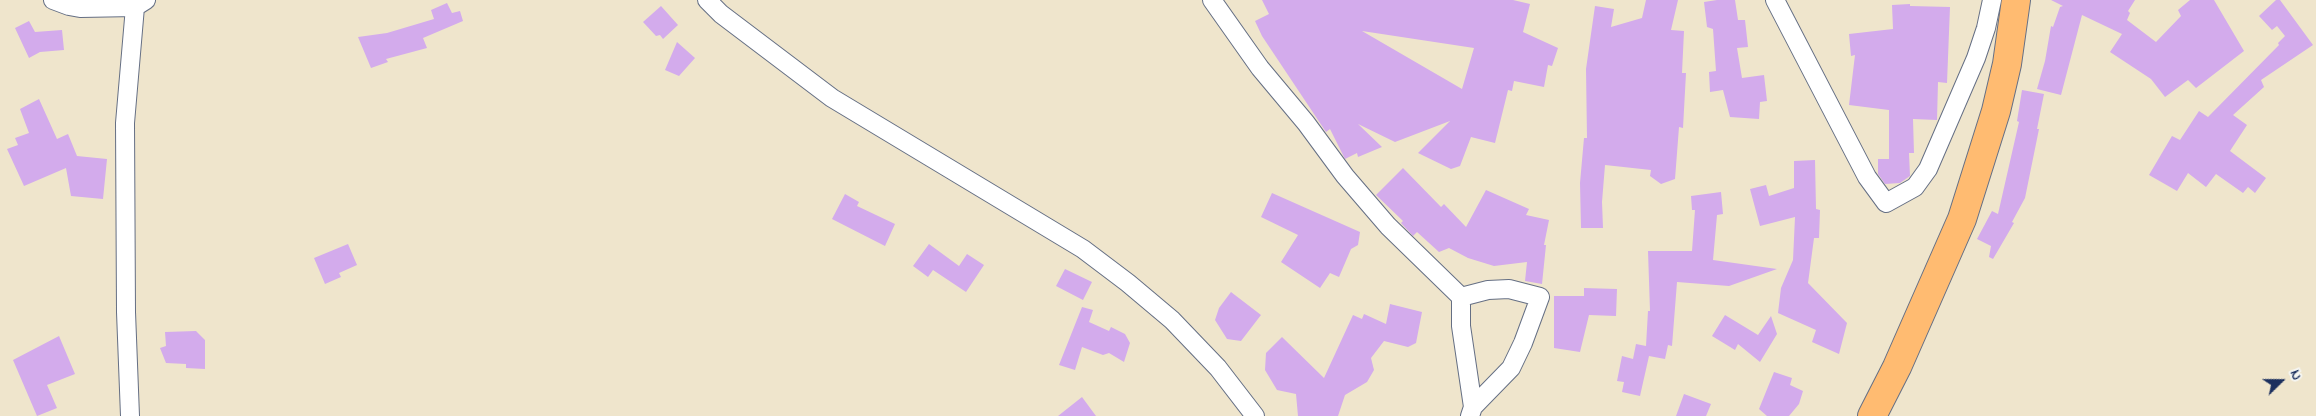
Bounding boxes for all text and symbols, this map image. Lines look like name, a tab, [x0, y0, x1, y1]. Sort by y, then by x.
north arrow	[2256, 356, 2306, 406]
text: N	[2284, 367, 2307, 384]

